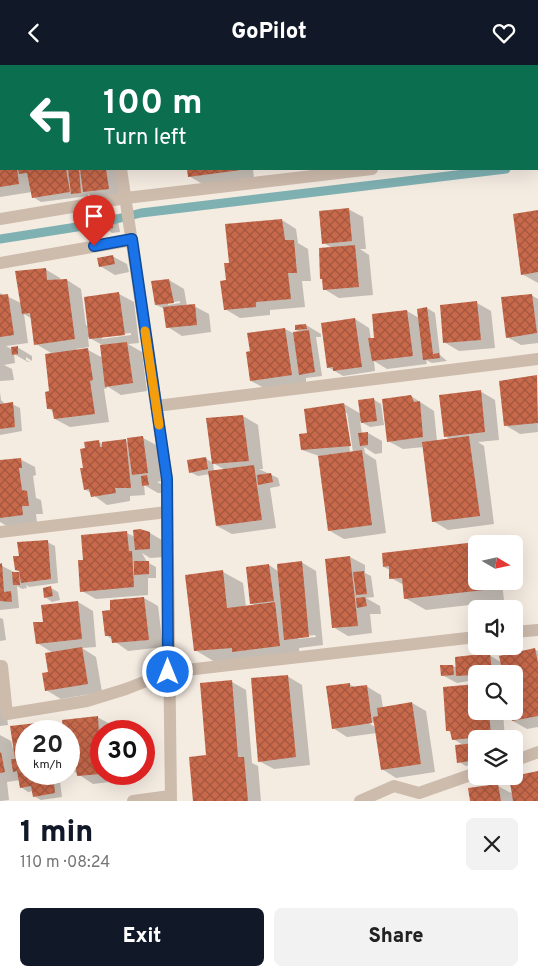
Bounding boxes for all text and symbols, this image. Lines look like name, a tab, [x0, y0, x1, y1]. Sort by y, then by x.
icon: back	[20, 19, 48, 47]
text: GoPilot	[231, 19, 307, 46]
icon: heart	[490, 19, 518, 47]
text: 100 m	[103, 82, 203, 126]
icon: left	[20, 85, 85, 150]
text: Turn left	[103, 125, 186, 152]
pin	[73, 195, 115, 246]
icon: arrive	[80, 202, 108, 230]
north arrow	[468, 535, 522, 590]
map controls	[468, 535, 523, 785]
button: sound	[468, 600, 523, 655]
position arrow	[141, 645, 193, 697]
button: search	[468, 665, 523, 720]
speed limit sign: 30	[90, 720, 155, 785]
text: 20	[32, 730, 63, 762]
button: layers	[468, 730, 523, 785]
text: km/h	[33, 757, 62, 773]
text: 1 min	[20, 815, 93, 852]
button: close	[466, 818, 518, 870]
text: 110 m · 08:24	[20, 853, 110, 873]
button: Exit	[20, 908, 264, 966]
button: Share	[274, 908, 518, 966]

